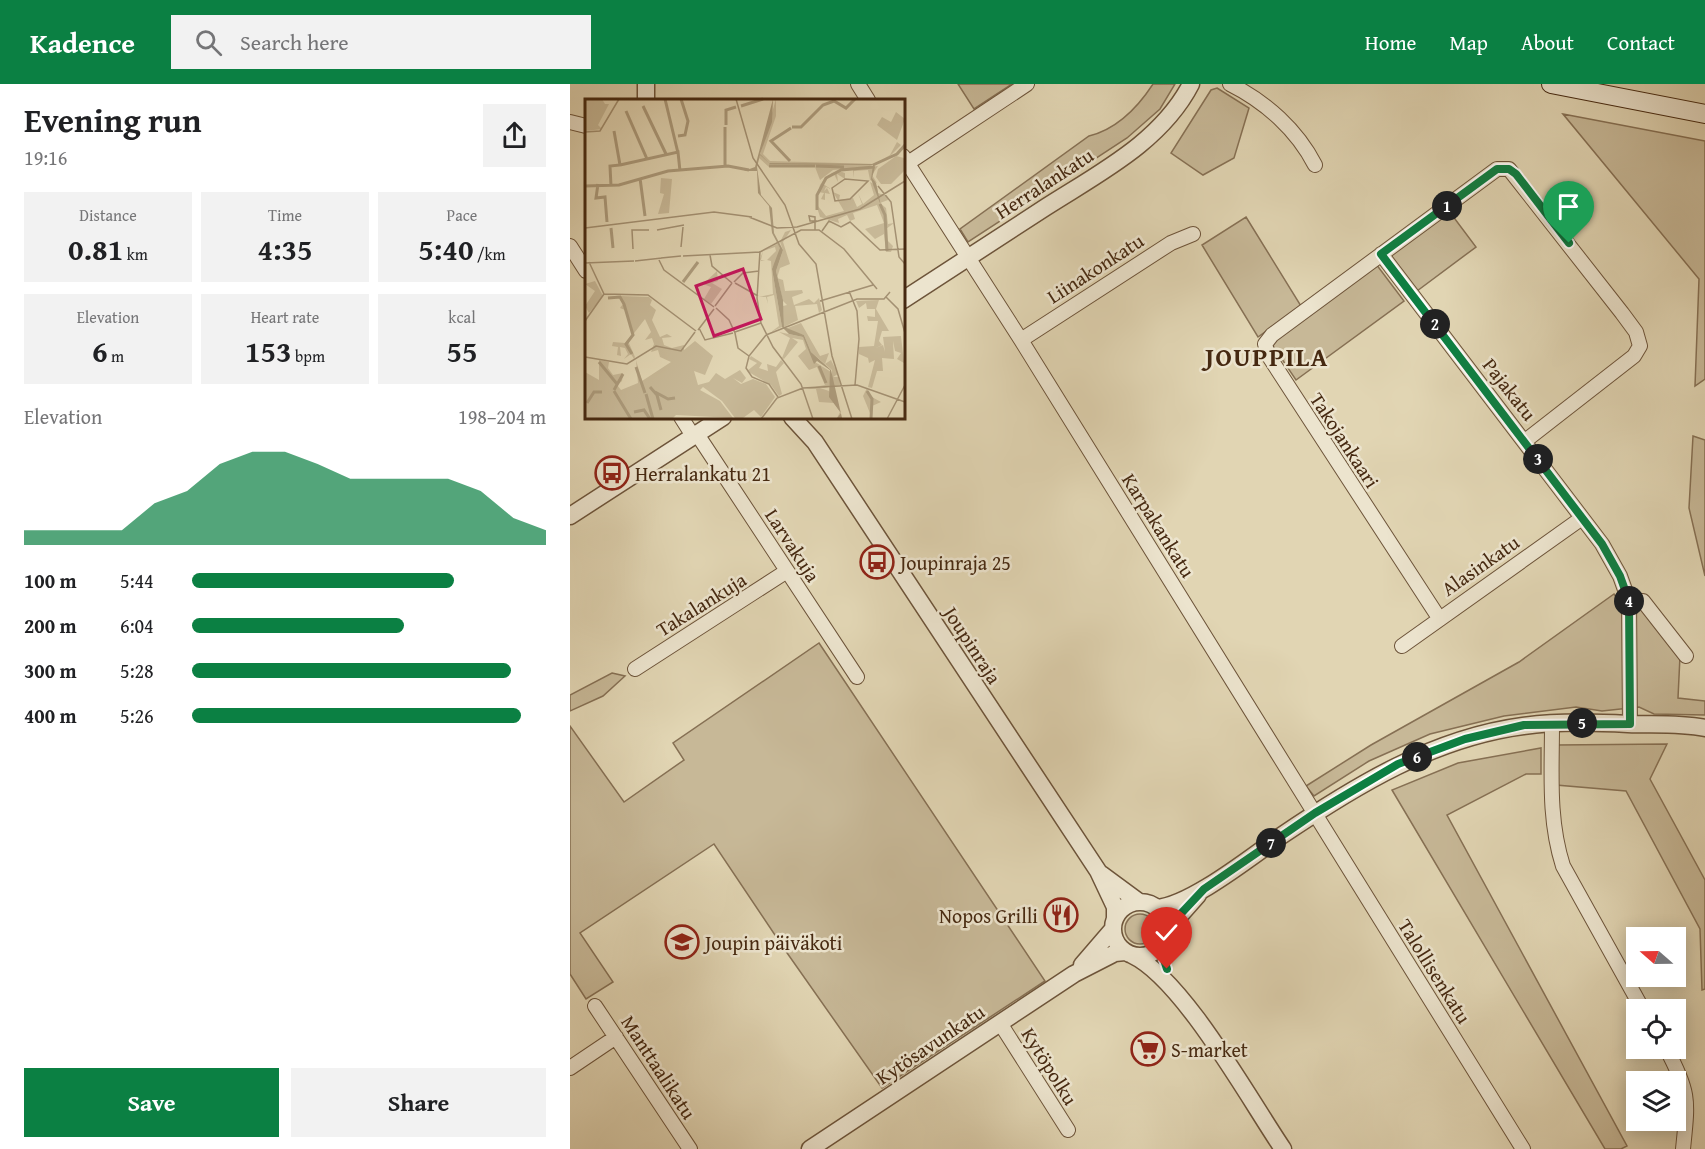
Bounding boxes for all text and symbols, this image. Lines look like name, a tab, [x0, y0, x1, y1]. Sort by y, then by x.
search box	[171, 15, 591, 69]
text: Kadence	[30, 22, 135, 63]
icon: search	[192, 26, 225, 59]
text: Search here	[240, 26, 349, 58]
text: Home	[1365, 27, 1416, 58]
text: Map	[1449, 27, 1488, 58]
text: About	[1521, 27, 1574, 58]
text: Contact	[1607, 27, 1675, 58]
text: Evening run	[24, 96, 201, 144]
inset map	[585, 99, 904, 418]
button: share	[483, 104, 546, 167]
street label: Herralankatu	[989, 140, 1099, 226]
text: 19:16	[24, 143, 67, 172]
pin	[1543, 181, 1594, 243]
icon: arrive	[1552, 190, 1585, 223]
pin: 1	[1432, 191, 1462, 221]
text: 1	[1443, 194, 1451, 218]
text: Distance	[79, 203, 137, 227]
text: Time	[268, 203, 302, 227]
text: Pace	[447, 203, 477, 227]
street label: Liinakonkatu	[1041, 226, 1149, 310]
text: 0.81	[68, 227, 123, 271]
text: 4:35	[257, 227, 313, 271]
text: 5:40	[418, 227, 473, 271]
text: km	[123, 242, 148, 266]
text: /km	[473, 242, 506, 266]
text: Elevation	[77, 305, 139, 329]
text: Heart rate	[251, 305, 319, 329]
text: kcal	[448, 305, 476, 329]
pin: 2	[1420, 309, 1450, 339]
text: 2	[1431, 312, 1439, 336]
text: 6	[92, 329, 107, 373]
text: 153	[245, 329, 292, 373]
text: 55	[446, 329, 478, 373]
district label: JOUPPILA	[1201, 337, 1329, 376]
text: m	[107, 344, 124, 368]
text: bpm	[292, 344, 325, 368]
street label: Pajakatu	[1476, 351, 1544, 427]
street label: Takojankaari	[1303, 386, 1387, 494]
text: Elevation	[24, 402, 102, 431]
text: 198–204 m	[458, 402, 546, 431]
pin: 3	[1523, 444, 1553, 474]
text: 3	[1534, 447, 1542, 471]
bus stop icon: Herralankatu 21	[594, 455, 630, 491]
place label: Herralankatu 21	[635, 459, 771, 488]
street label: Karpakankatu	[1115, 467, 1203, 583]
street label: Larvakuja	[758, 503, 828, 588]
street label: Alasinkatu	[1435, 527, 1525, 603]
bus stop icon: Joupinraja 25	[859, 544, 895, 580]
place label: Joupinraja 25	[897, 548, 1011, 577]
street label: Takalankuja	[650, 564, 752, 643]
text: 100 m	[24, 566, 77, 595]
text: 5:44	[120, 566, 154, 595]
pin: 4	[1614, 586, 1644, 616]
text: 4	[1625, 589, 1633, 613]
street label: Joupinraja	[935, 598, 1009, 690]
text: 200 m	[24, 611, 77, 640]
text: 6:04	[120, 611, 154, 640]
text: 300 m	[24, 656, 77, 685]
text: 5:28	[120, 656, 154, 685]
text: 400 m	[24, 701, 77, 730]
text: 5:26	[120, 701, 154, 730]
pin: 5	[1567, 708, 1597, 738]
text: 5	[1578, 711, 1586, 735]
pin: 6	[1402, 742, 1432, 772]
text: 6	[1413, 745, 1421, 769]
pin: 7	[1256, 828, 1286, 858]
text: 7	[1267, 831, 1275, 855]
restaurant icon: Nopos Grilli	[1043, 897, 1079, 933]
place label: Nopos Grilli	[939, 901, 1038, 930]
pin	[1141, 907, 1192, 969]
street label: Talollisenkatu	[1391, 913, 1479, 1029]
icon: check	[1150, 916, 1183, 949]
school or university icon: Joupin päiväkoti	[664, 924, 700, 960]
north arrow	[1626, 927, 1686, 987]
map controls	[1626, 927, 1686, 1131]
place label: Joupin päiväkoti	[702, 928, 843, 957]
street label: Kytösavunkatu	[870, 997, 990, 1091]
button: locate	[1626, 999, 1686, 1059]
street label: Manttaalikatu	[614, 1009, 704, 1125]
street label: Kytöpolku	[1015, 1022, 1085, 1111]
supermarket icon: S-market	[1130, 1031, 1166, 1067]
place label: S-market	[1171, 1035, 1248, 1064]
button: Save	[24, 1068, 279, 1137]
button: Share	[291, 1068, 546, 1137]
button: layers	[1626, 1071, 1686, 1131]

